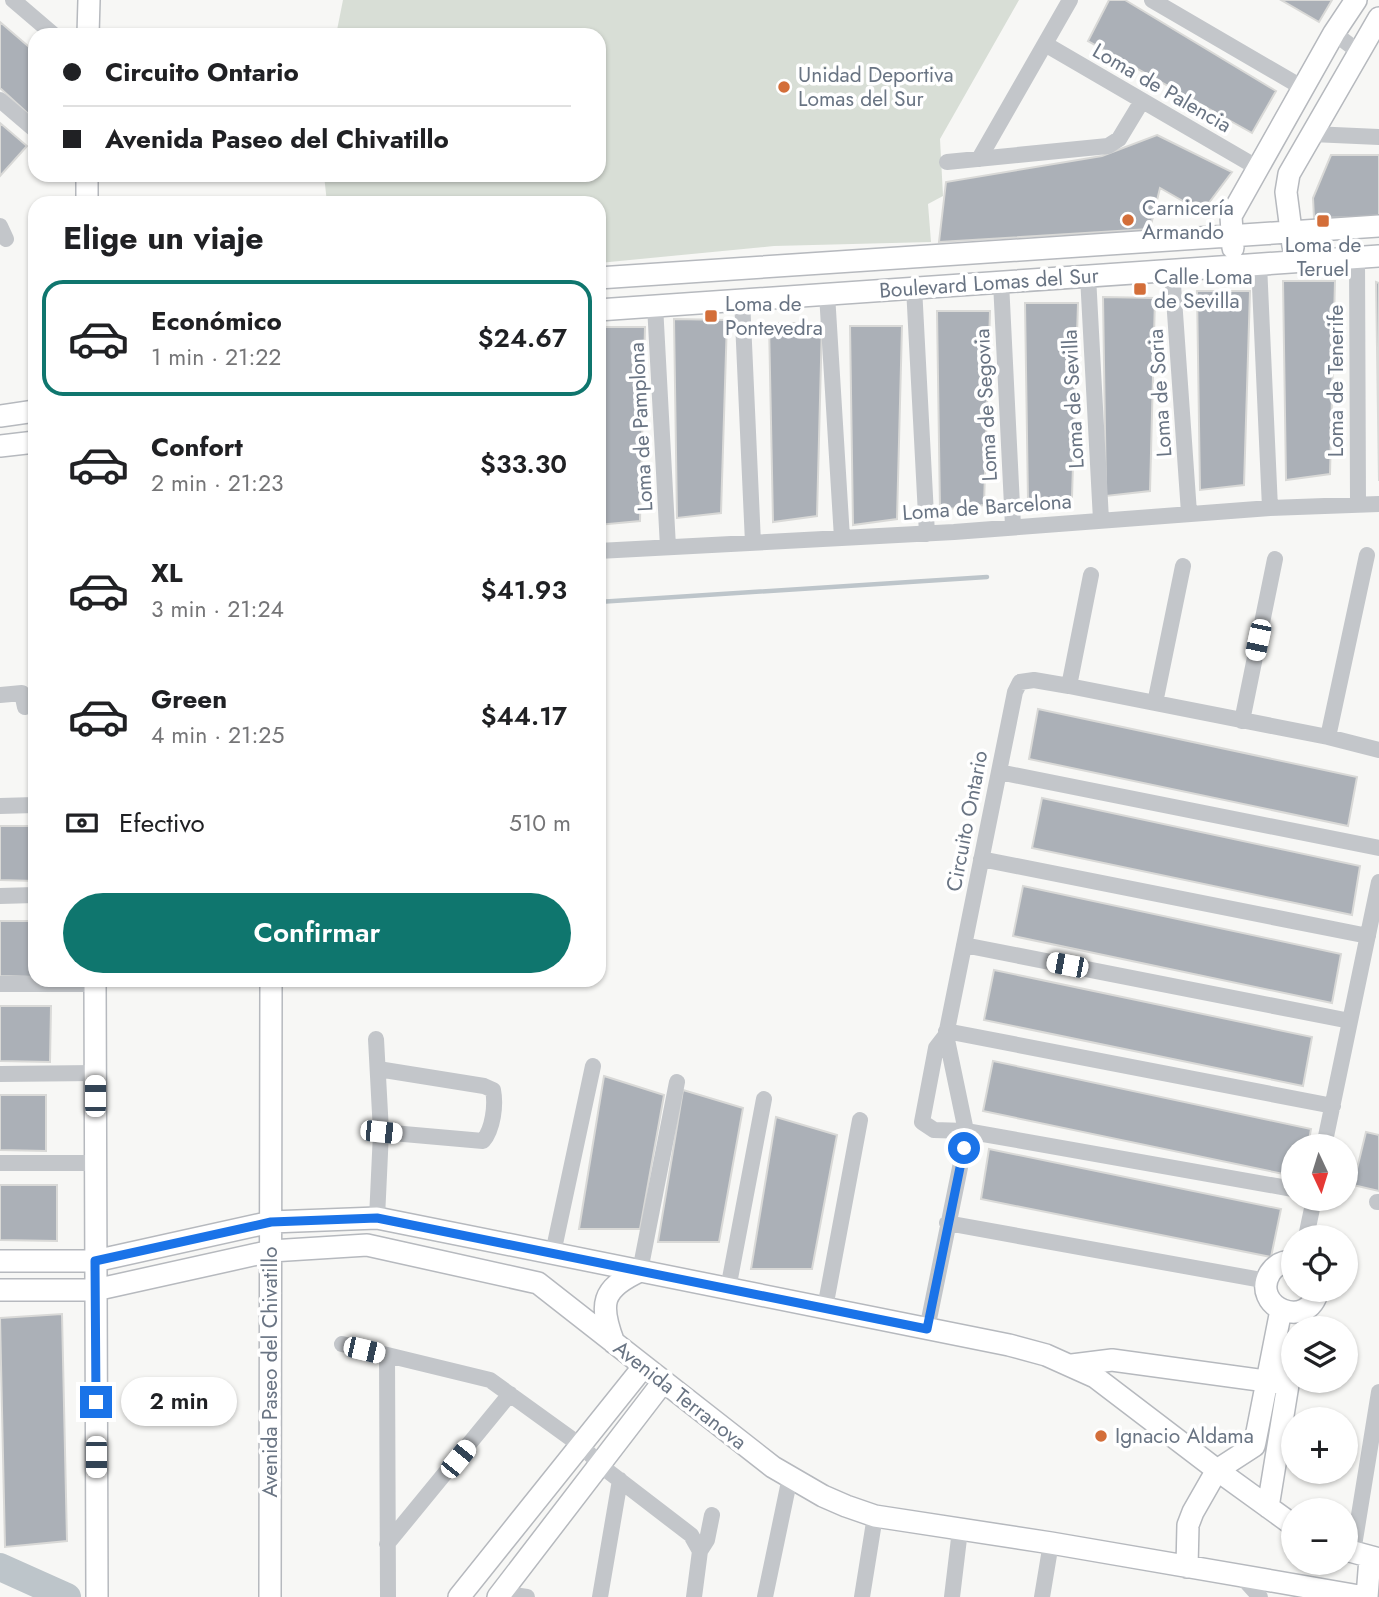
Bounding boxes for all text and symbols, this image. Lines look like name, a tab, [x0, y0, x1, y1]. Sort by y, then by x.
street label: Loma de Palencia	[1087, 36, 1237, 140]
text: Circuito Ontario	[105, 53, 299, 91]
place label: Unidad Deportiva Lomas del Sur	[798, 60, 954, 114]
marker: Unidad Deportiva Lomas del Sur	[776, 79, 792, 95]
text: Avenida Paseo del Chivatillo	[105, 120, 449, 158]
place label: Carnicería Armando	[1142, 193, 1234, 247]
marker: Carnicería Armando	[1120, 212, 1136, 228]
marker: Loma de Teruel	[1315, 213, 1331, 229]
text: Elige un viaje	[63, 215, 264, 261]
place label: Loma de Teruel	[1285, 230, 1361, 284]
street label: Boulevard Lomas del Sur	[878, 260, 1101, 306]
place label: Calle Loma de Sevilla	[1154, 262, 1253, 316]
marker: Calle Loma de Sevilla	[1132, 281, 1148, 297]
place label: Loma de Pontevedra	[725, 289, 823, 343]
text: Económico	[151, 302, 282, 340]
street label: Loma de Tenerife	[1321, 305, 1351, 457]
icon: car	[67, 307, 130, 370]
marker: Loma de Pontevedra	[703, 308, 719, 324]
text: $24.67	[478, 319, 567, 357]
street label: Loma de Segovia	[967, 328, 1005, 482]
street label: Loma de Soria	[1141, 328, 1179, 458]
street label: Loma de Sevilla	[1054, 329, 1092, 469]
text: 1 min · 21:22	[151, 340, 281, 374]
street label: Loma de Pamplona	[622, 342, 660, 512]
text: Confort	[151, 428, 243, 466]
icon: car	[67, 433, 130, 496]
text: $33.30	[480, 445, 567, 483]
text: 2 min · 21:23	[151, 466, 284, 500]
street label: Loma de Barcelona	[901, 486, 1073, 528]
text: XL	[151, 554, 183, 592]
icon: car	[67, 559, 130, 622]
text: $41.93	[481, 571, 567, 609]
text: 3 min · 21:24	[151, 592, 284, 626]
car	[1244, 617, 1273, 663]
text: Green	[151, 680, 227, 718]
icon: car	[67, 685, 130, 748]
text: $44.17	[481, 697, 567, 735]
text: 4 min · 21:25	[151, 718, 284, 752]
street label: Circuito Ontario	[939, 748, 995, 894]
icon: cash	[63, 804, 101, 842]
text: Efectivo	[119, 804, 205, 842]
text: 510 m	[509, 806, 571, 840]
button: Confirmar	[63, 893, 571, 973]
car	[1045, 951, 1090, 979]
car	[85, 1075, 106, 1117]
car	[360, 1119, 403, 1145]
route start	[948, 1132, 980, 1164]
north arrow	[1281, 1134, 1358, 1211]
map controls	[1281, 1134, 1358, 1575]
button: locate	[1281, 1225, 1358, 1302]
street label: Avenida Paseo del Chivatillo	[255, 1246, 285, 1498]
button: layers	[1281, 1316, 1358, 1393]
street label: Avenida Terranova	[607, 1333, 753, 1457]
car	[342, 1335, 387, 1365]
callout: 2 min	[120, 1378, 236, 1426]
text: 2 min	[149, 1384, 209, 1418]
route end	[80, 1386, 112, 1418]
button: +	[1281, 1407, 1358, 1484]
place label: Ignacio Aldama	[1115, 1421, 1254, 1451]
marker: Ignacio Aldama	[1093, 1428, 1109, 1444]
car	[86, 1436, 107, 1478]
car	[437, 1436, 480, 1482]
button: −	[1281, 1498, 1358, 1575]

